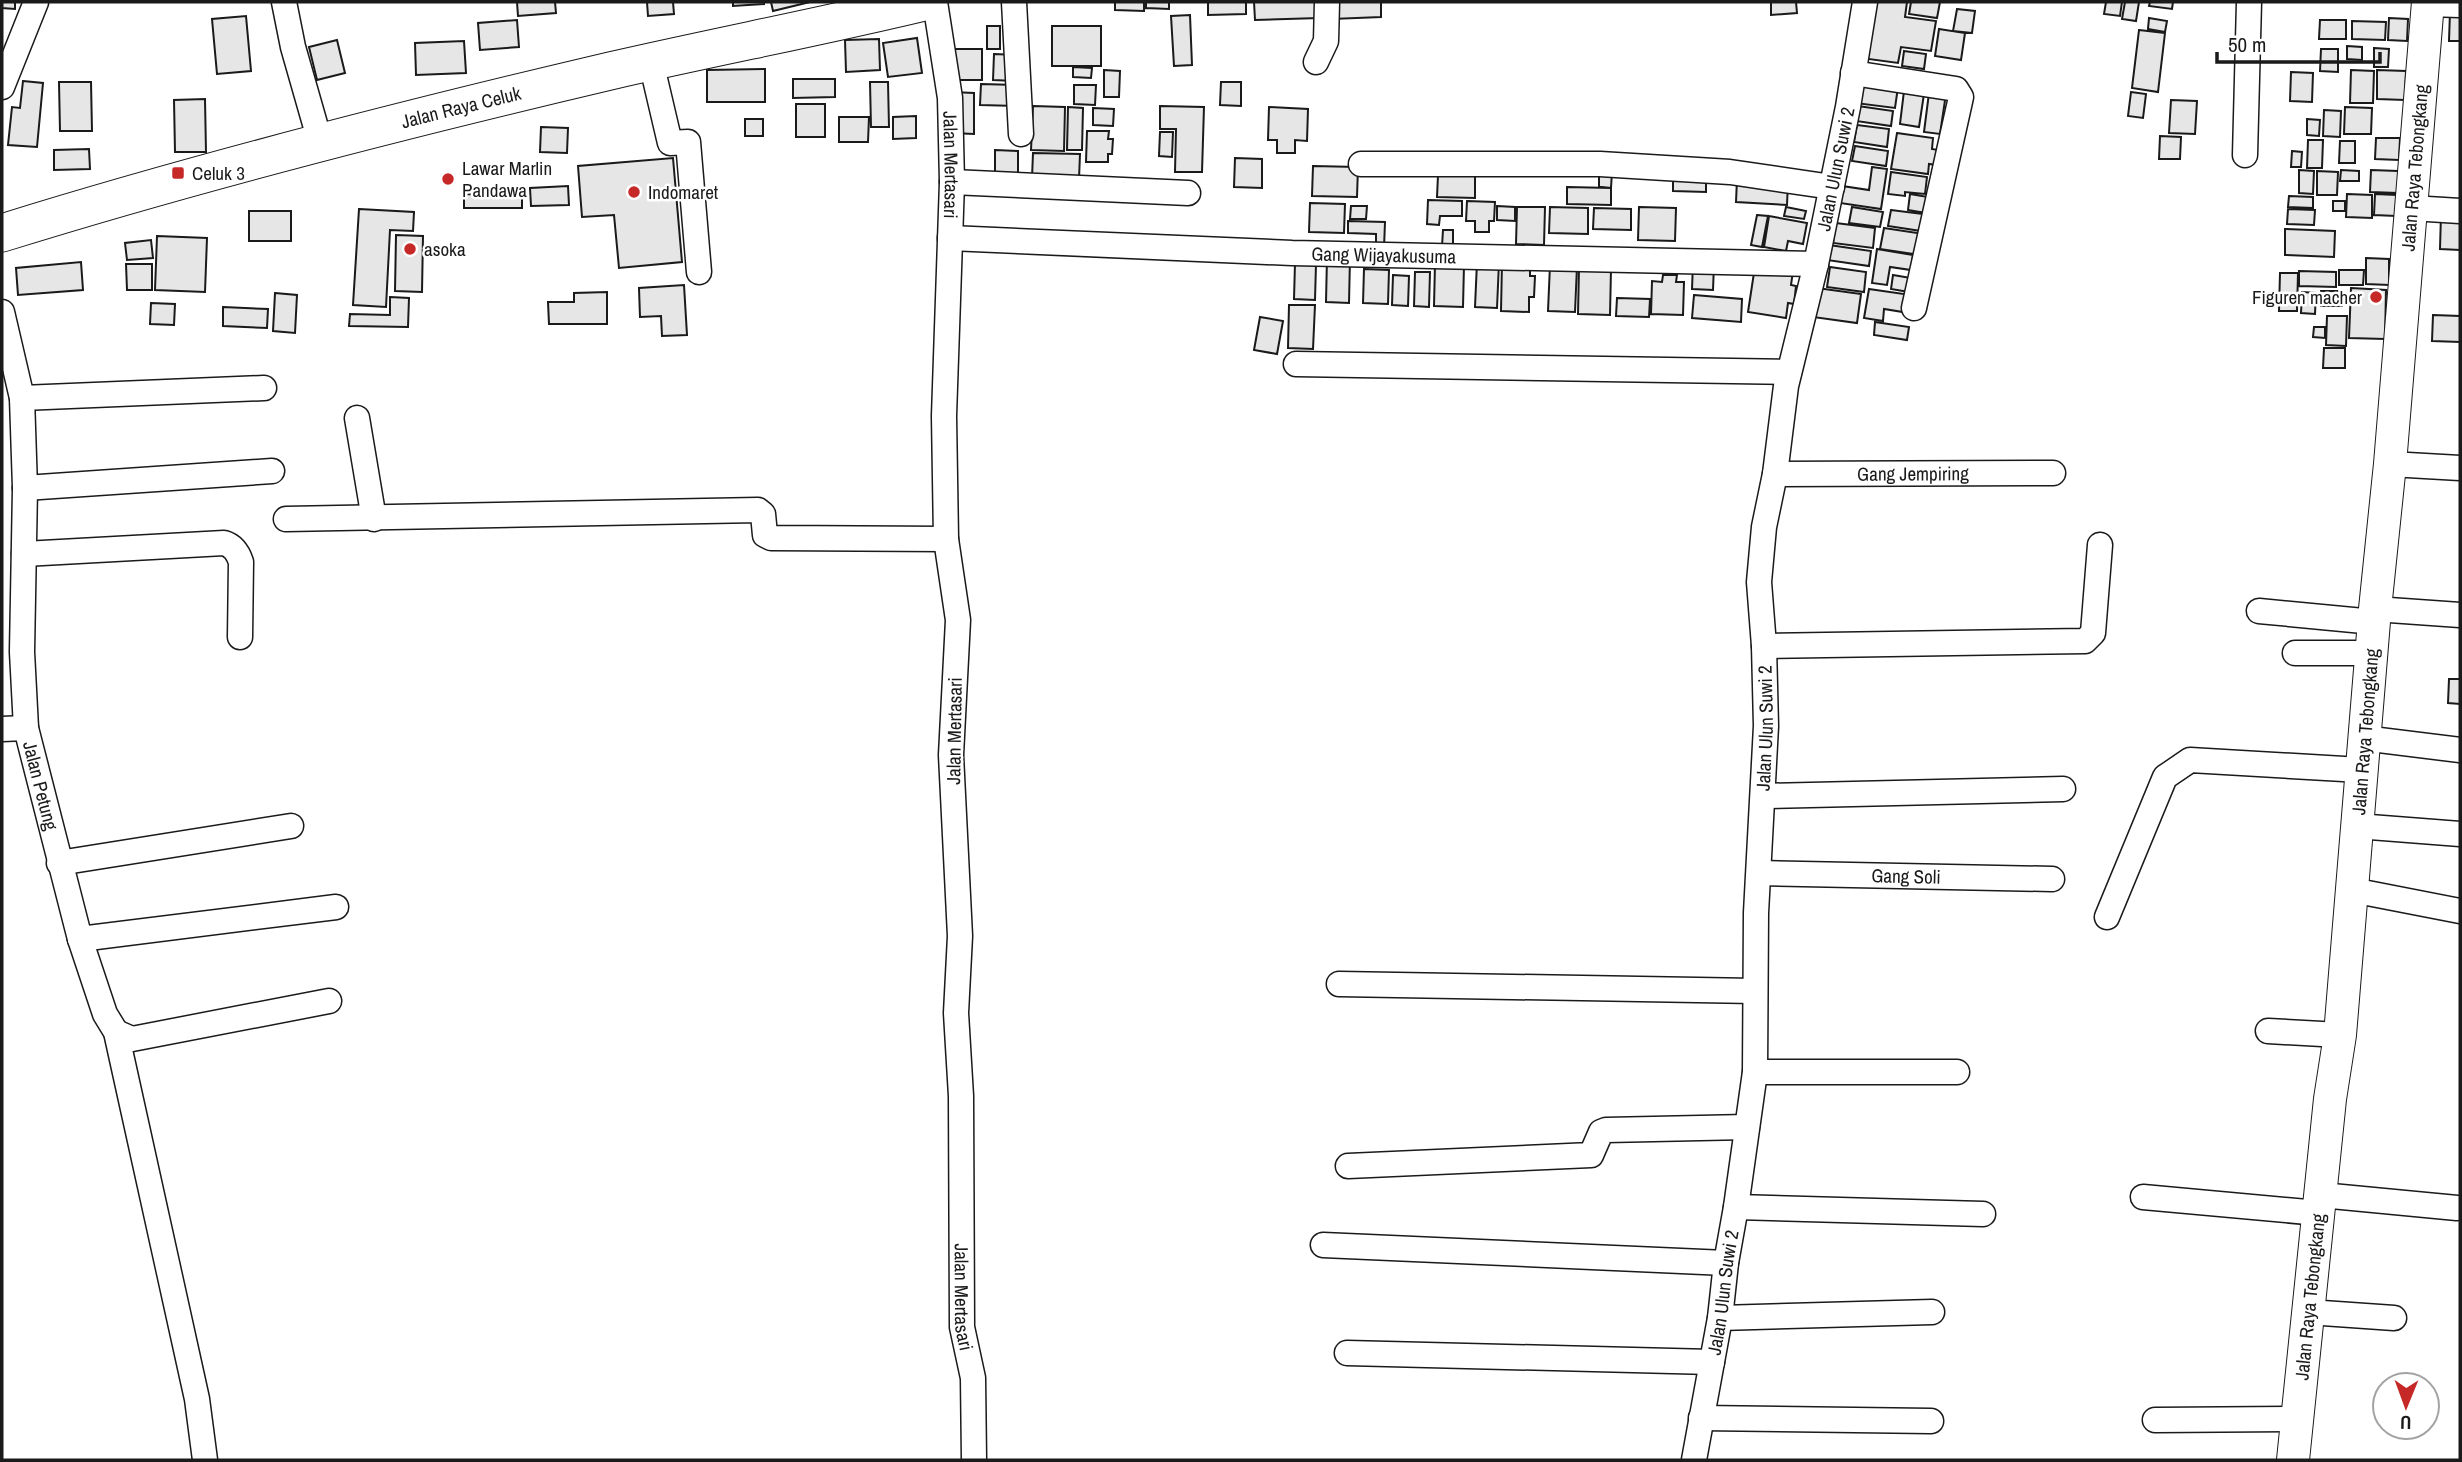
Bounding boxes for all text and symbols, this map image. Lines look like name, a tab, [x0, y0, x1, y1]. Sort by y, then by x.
scale bar	[2217, 21, 2380, 65]
text: 50 m	[2228, 30, 2266, 59]
street label: Jalan Raya Celuk	[398, 80, 524, 134]
street label: Jalan Raya Tebongkang	[2395, 83, 2434, 252]
street label: Jalan Ulun Suwi 2	[1810, 105, 1861, 233]
street label: Jalan Mertasari	[937, 111, 965, 219]
place label: Lawar Marlin Pandawa	[462, 155, 552, 203]
place label: Celuk 3	[192, 160, 245, 186]
marker: Celuk 3	[170, 165, 186, 181]
marker: Lawar Marlin Pandawa	[440, 171, 456, 187]
place label: Indomaret	[648, 179, 719, 205]
marker: Indomaret	[626, 184, 642, 200]
place label: asoka	[424, 236, 466, 262]
street label: Gang Wijayakusuma	[1311, 240, 1457, 269]
marker: asoka	[402, 241, 418, 257]
place label: Figuren macher	[2252, 284, 2363, 310]
marker: Figuren macher	[2368, 289, 2384, 305]
street label: Gang Jempiring	[1857, 460, 1969, 487]
street label: Jalan Raya Tebongkang	[2345, 647, 2385, 816]
street label: Jalan Ulun Suwi 2	[1750, 665, 1779, 792]
street label: Jalan Mertasari	[940, 677, 968, 785]
street label: Jalan Petung	[17, 738, 65, 833]
street label: Gang Soli	[1871, 862, 1941, 890]
street label: Jalan Raya Tebongkang	[2288, 1212, 2331, 1381]
street label: Jalan Ulun Suwi 2	[1701, 1228, 1745, 1357]
street label: Jalan Mertasari	[949, 1243, 980, 1353]
north arrow	[2371, 1371, 2441, 1441]
text: U	[2400, 1410, 2412, 1436]

